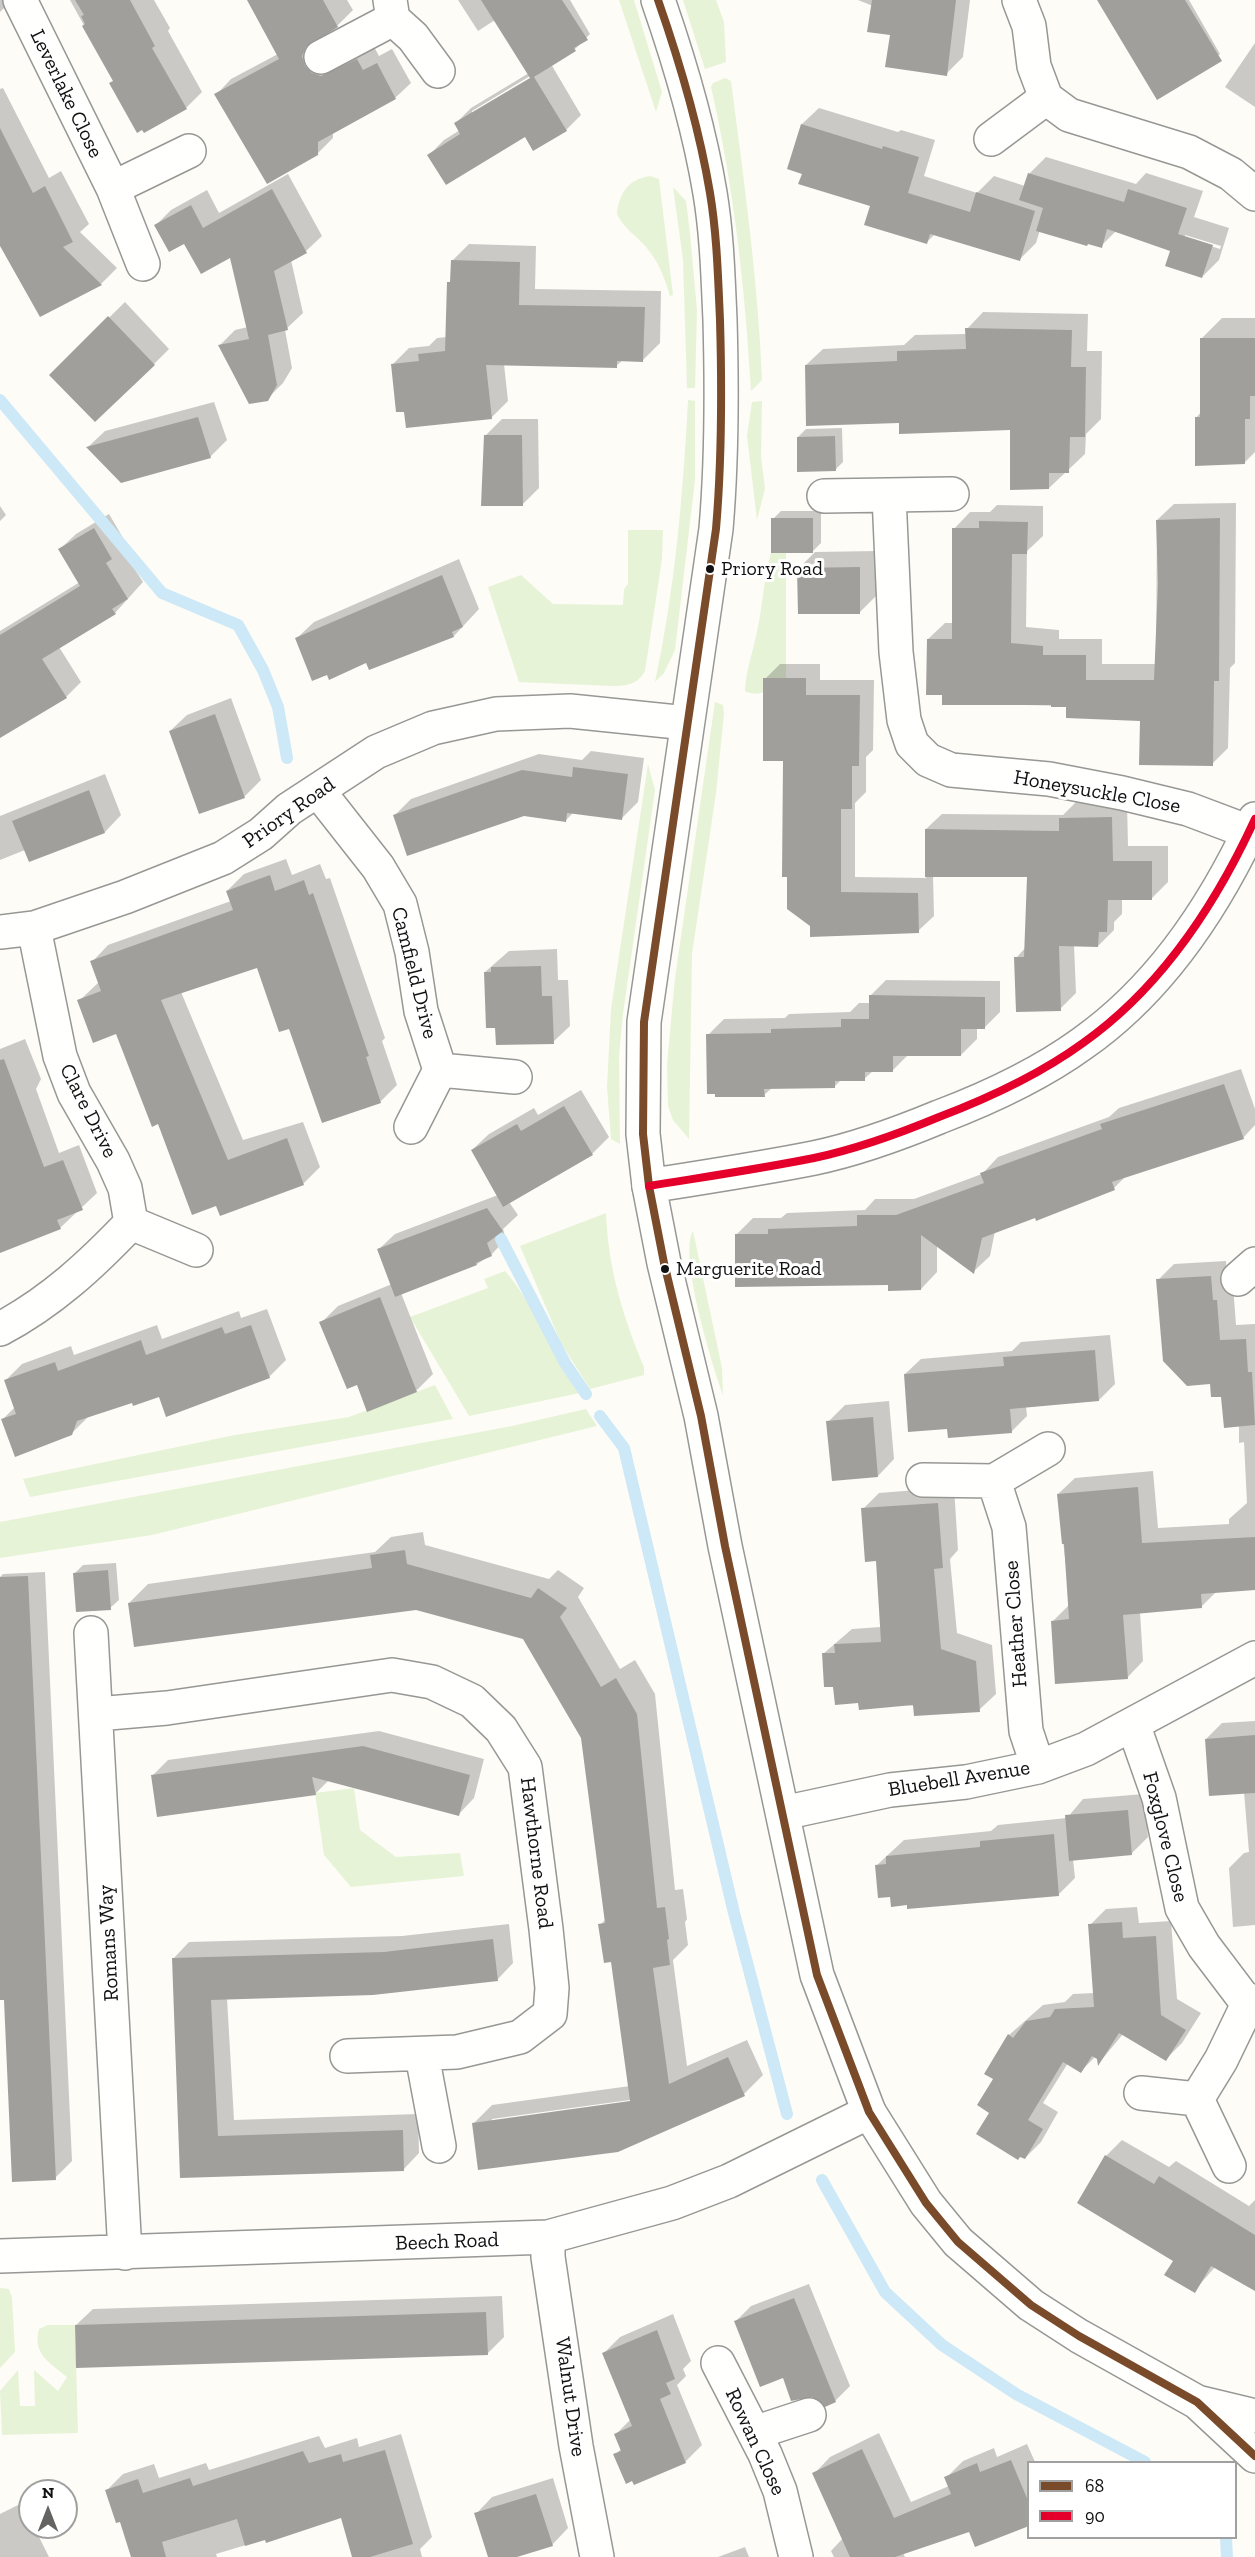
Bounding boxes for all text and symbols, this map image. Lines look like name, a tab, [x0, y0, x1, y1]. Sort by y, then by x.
street label: Leverlake Close	[24, 26, 108, 162]
place label: Priory Road	[721, 557, 823, 581]
marker: Priory Road	[704, 563, 716, 575]
street label: Honeysuckle Close	[1012, 765, 1182, 819]
street label: Priory Road	[238, 772, 340, 854]
street label: Camfield Drive	[385, 904, 443, 1042]
street label: Clare Drive	[54, 1060, 122, 1162]
place label: Marguerite Road	[676, 1257, 821, 1281]
marker: Marguerite Road	[659, 1263, 671, 1275]
street label: Heather Close	[999, 1560, 1033, 1688]
street label: Bluebell Avenue	[886, 1755, 1032, 1803]
street label: Foxglove Close	[1137, 1769, 1193, 1905]
street label: Hawthorne Road	[514, 1776, 558, 1930]
street label: Romans Way	[93, 1884, 125, 2002]
street label: Beech Road	[395, 2228, 499, 2256]
street label: Walnut Drive	[549, 2336, 591, 2458]
street label: Rowan Close	[719, 2384, 791, 2500]
legend	[1027, 2461, 1237, 2539]
text: 68	[1085, 2475, 1104, 2497]
north arrow	[18, 2479, 78, 2539]
text: N	[42, 2483, 54, 2502]
text: 90	[1085, 2505, 1105, 2527]

